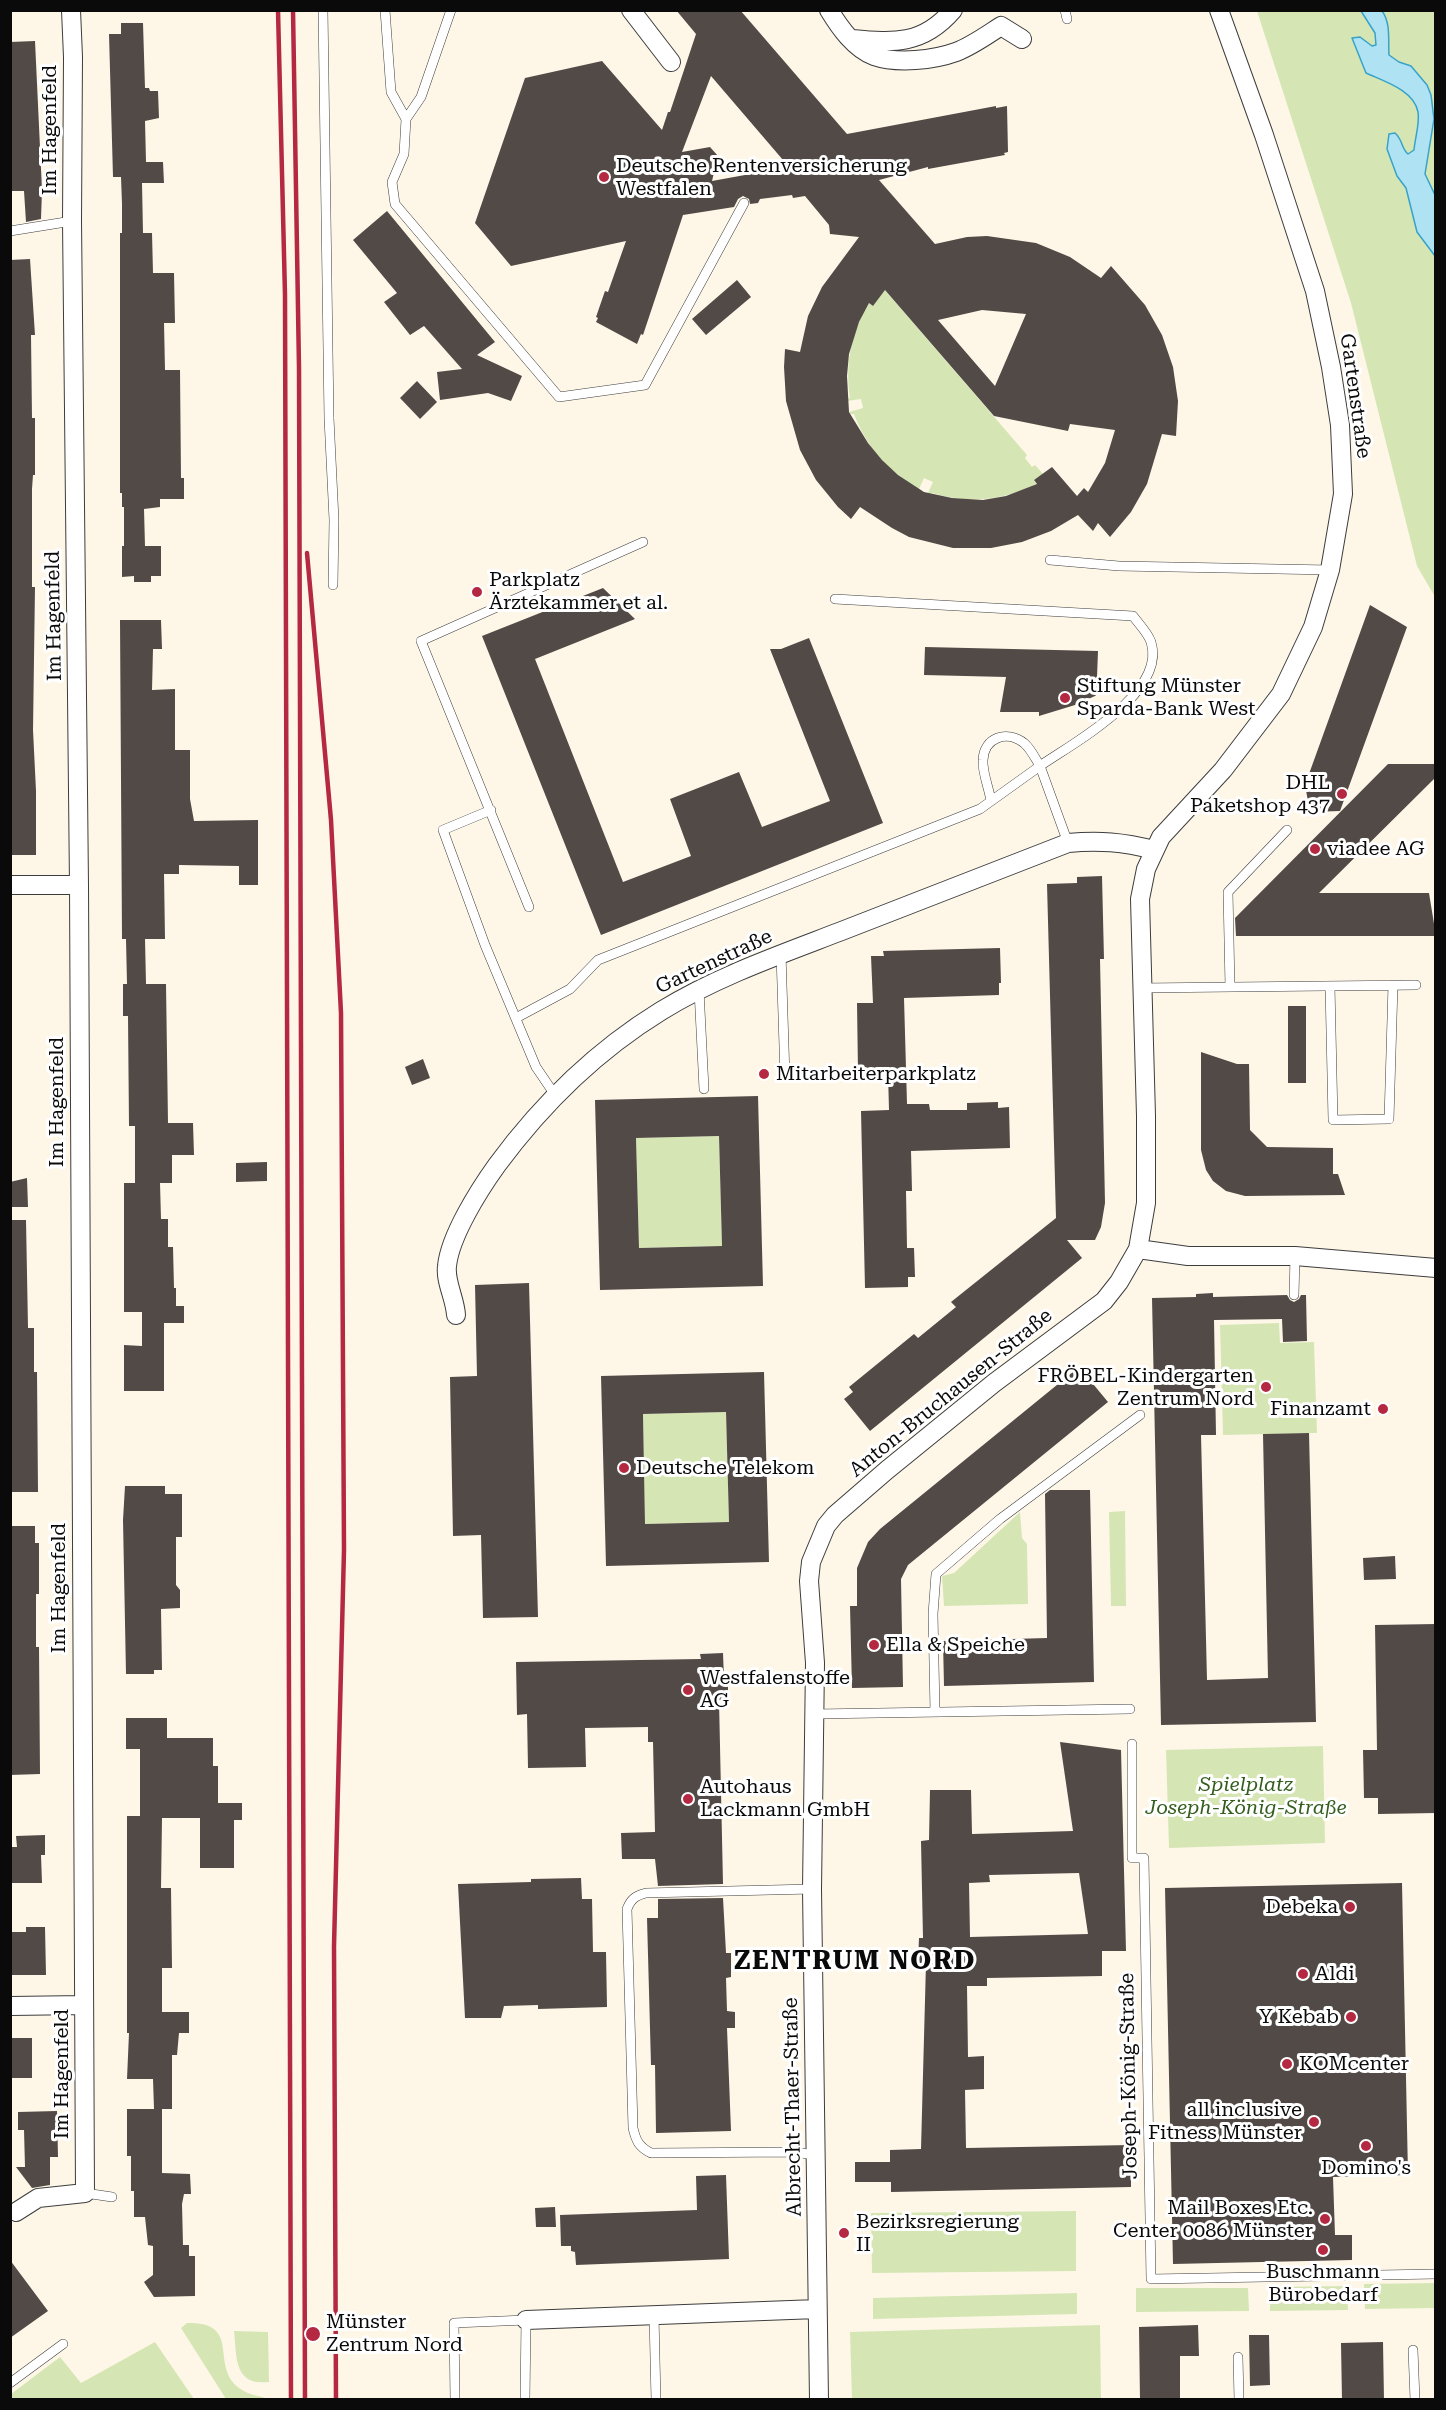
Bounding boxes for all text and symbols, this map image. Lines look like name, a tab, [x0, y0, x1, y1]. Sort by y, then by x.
street label: Im Hagenfeld	[38, 65, 62, 195]
place label: Deutsche Rentenversicherung Westfalen	[616, 154, 907, 201]
marker: Deutsche Rentenversicherung Westfalen	[597, 170, 611, 184]
street label: Gartenstraße	[1334, 332, 1376, 460]
street label: Im Hagenfeld	[41, 551, 67, 681]
place label: Parkplatz Ärztekammer et al.	[489, 568, 668, 615]
marker: Parkplatz Ärztekammer et al.	[470, 585, 484, 599]
place label: Stiftung Münster Sparda-Bank West	[1077, 674, 1256, 721]
marker: Stiftung Münster Sparda-Bank West	[1058, 691, 1072, 705]
place label: DHL Paketshop 437	[1190, 771, 1330, 818]
marker: DHL Paketshop 437	[1335, 787, 1349, 801]
place label: viadee AG	[1327, 837, 1425, 861]
marker: viadee AG	[1308, 842, 1322, 856]
street label: Gartenstraße	[652, 925, 776, 999]
street label: Im Hagenfeld	[45, 1037, 69, 1167]
place label: Mitarbeiterparkplatz	[776, 1062, 976, 1086]
marker: Mitarbeiterparkplatz	[757, 1067, 771, 1081]
street label: Anton-Bruchausen-Straße	[845, 1304, 1057, 1482]
place label: FRÖBEL-Kindergarten Zentrum Nord	[1038, 1364, 1254, 1411]
marker: FRÖBEL-Kindergarten Zentrum Nord	[1259, 1380, 1273, 1394]
place label: Finanzamt	[1270, 1397, 1371, 1421]
marker: Finanzamt	[1376, 1402, 1390, 1416]
place label: Deutsche Telekom	[636, 1456, 814, 1480]
marker: Deutsche Telekom	[617, 1461, 631, 1475]
street label: Im Hagenfeld	[47, 1523, 71, 1653]
place label: Ella & Speiche	[886, 1633, 1025, 1657]
marker: Ella & Speiche	[867, 1638, 881, 1652]
place label: Westfalenstoffe AG	[700, 1666, 850, 1713]
marker: Westfalenstoffe AG	[681, 1683, 695, 1697]
park label: Spielplatz Joseph-König-Straße	[1145, 1773, 1347, 1820]
place label: Autohaus Lackmann GmbH	[700, 1775, 870, 1822]
marker: Autohaus Lackmann GmbH	[681, 1792, 695, 1806]
place label: Debeka	[1265, 1895, 1338, 1919]
marker: Debeka	[1343, 1900, 1357, 1914]
district label: ZENTRUM NORD	[734, 1945, 976, 1977]
place label: Aldi	[1315, 1962, 1355, 1986]
marker: Aldi	[1296, 1967, 1310, 1981]
street label: Joseph-König-Straße	[1115, 1973, 1143, 2179]
street label: Albrecht-Thaer-Straße	[779, 1997, 807, 2217]
place label: Y Kebab	[1259, 2005, 1339, 2029]
street label: Im Hagenfeld	[50, 2009, 74, 2139]
marker: Y Kebab	[1344, 2010, 1358, 2024]
place label: KOMcenter	[1299, 2052, 1409, 2076]
marker: KOMcenter	[1280, 2057, 1294, 2071]
place label: all inclusive Fitness Münster	[1148, 2098, 1302, 2145]
marker: all inclusive Fitness Münster	[1307, 2115, 1321, 2129]
marker: Domino's	[1359, 2139, 1373, 2153]
place label: Domino's	[1321, 2156, 1411, 2180]
place label: Mail Boxes Etc. Center 0086 Münster	[1113, 2196, 1313, 2243]
place label: Bezirksregierung II	[856, 2210, 1019, 2257]
marker: Mail Boxes Etc. Center 0086 Münster	[1318, 2212, 1332, 2226]
marker: Bezirksregierung II	[837, 2226, 851, 2240]
marker: Buschmann Bürobedarf	[1316, 2243, 1330, 2257]
place label: Buschmann Bürobedarf	[1266, 2260, 1380, 2307]
place label: Münster Zentrum Nord	[326, 2310, 463, 2357]
marker: Münster Zentrum Nord	[304, 2325, 322, 2343]

